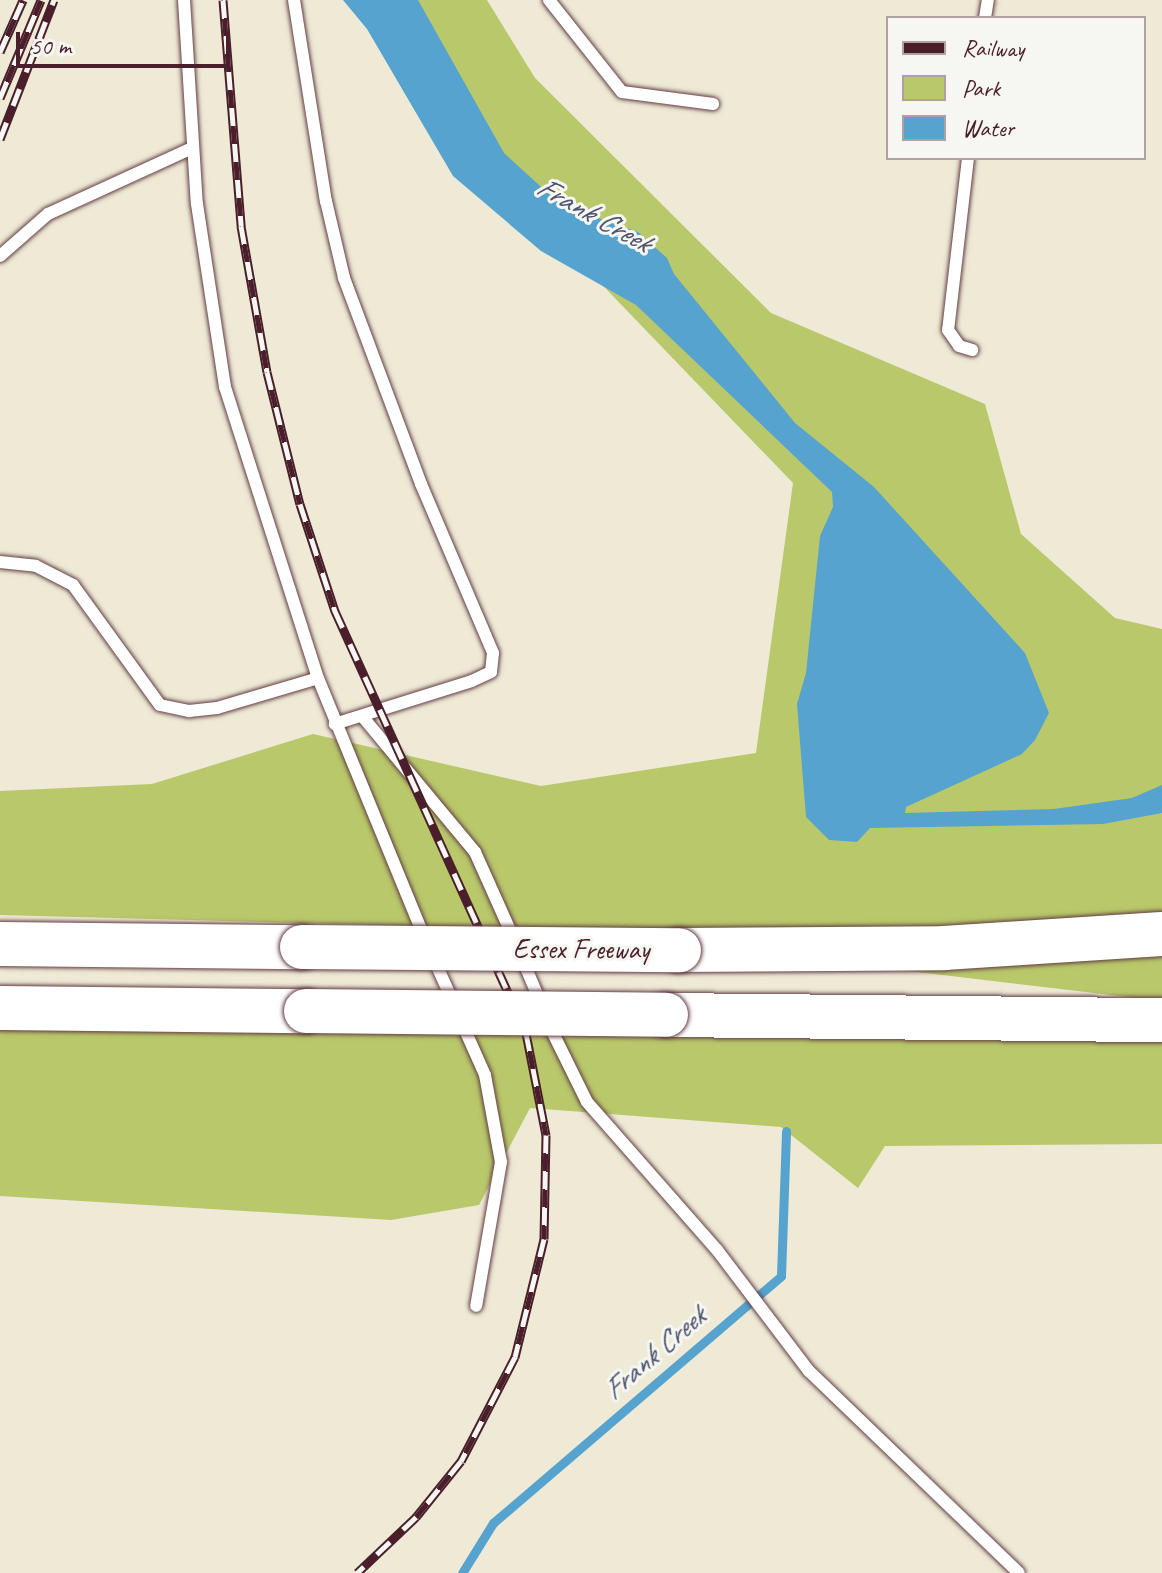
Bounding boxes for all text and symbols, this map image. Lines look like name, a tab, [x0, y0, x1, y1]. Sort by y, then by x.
scale bar	[20, 16, 234, 66]
legend	[886, 16, 1146, 160]
text: 50 m	[30, 31, 71, 61]
text: Railway	[962, 33, 1024, 63]
text: Park	[962, 73, 1000, 103]
text: Water	[962, 113, 1014, 143]
water label: Frank Creek	[531, 168, 657, 260]
street label: Essex Freeway	[513, 932, 649, 966]
water label: Frank Creek	[595, 1299, 713, 1407]

